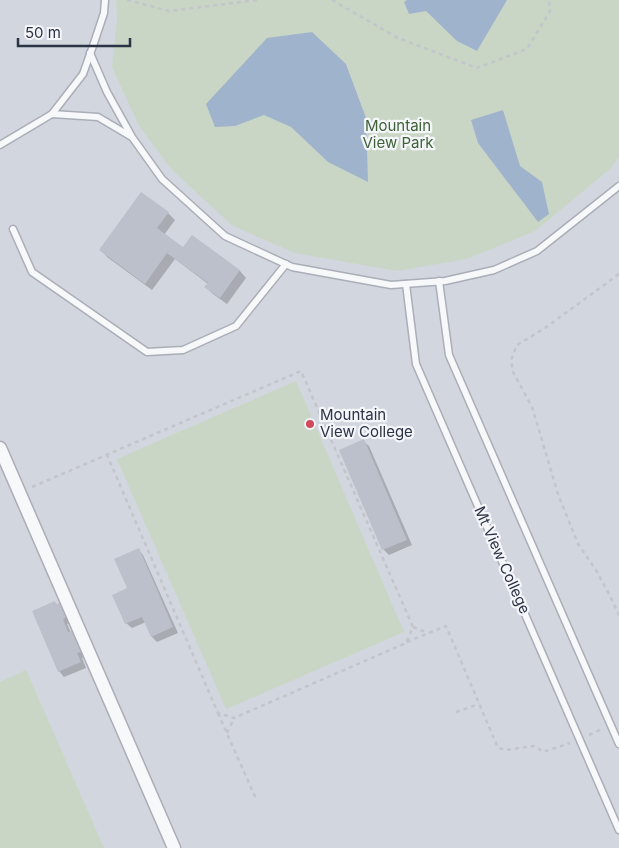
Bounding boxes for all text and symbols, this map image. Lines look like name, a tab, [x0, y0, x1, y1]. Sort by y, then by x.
scale bar	[18, 15, 130, 47]
text: 50 m	[25, 23, 61, 42]
park label: Mountain View Park	[362, 116, 434, 152]
place label: Mountain View College	[320, 405, 413, 441]
marker: Mountain View College	[304, 418, 316, 430]
street label: Mt View College	[470, 503, 535, 617]

